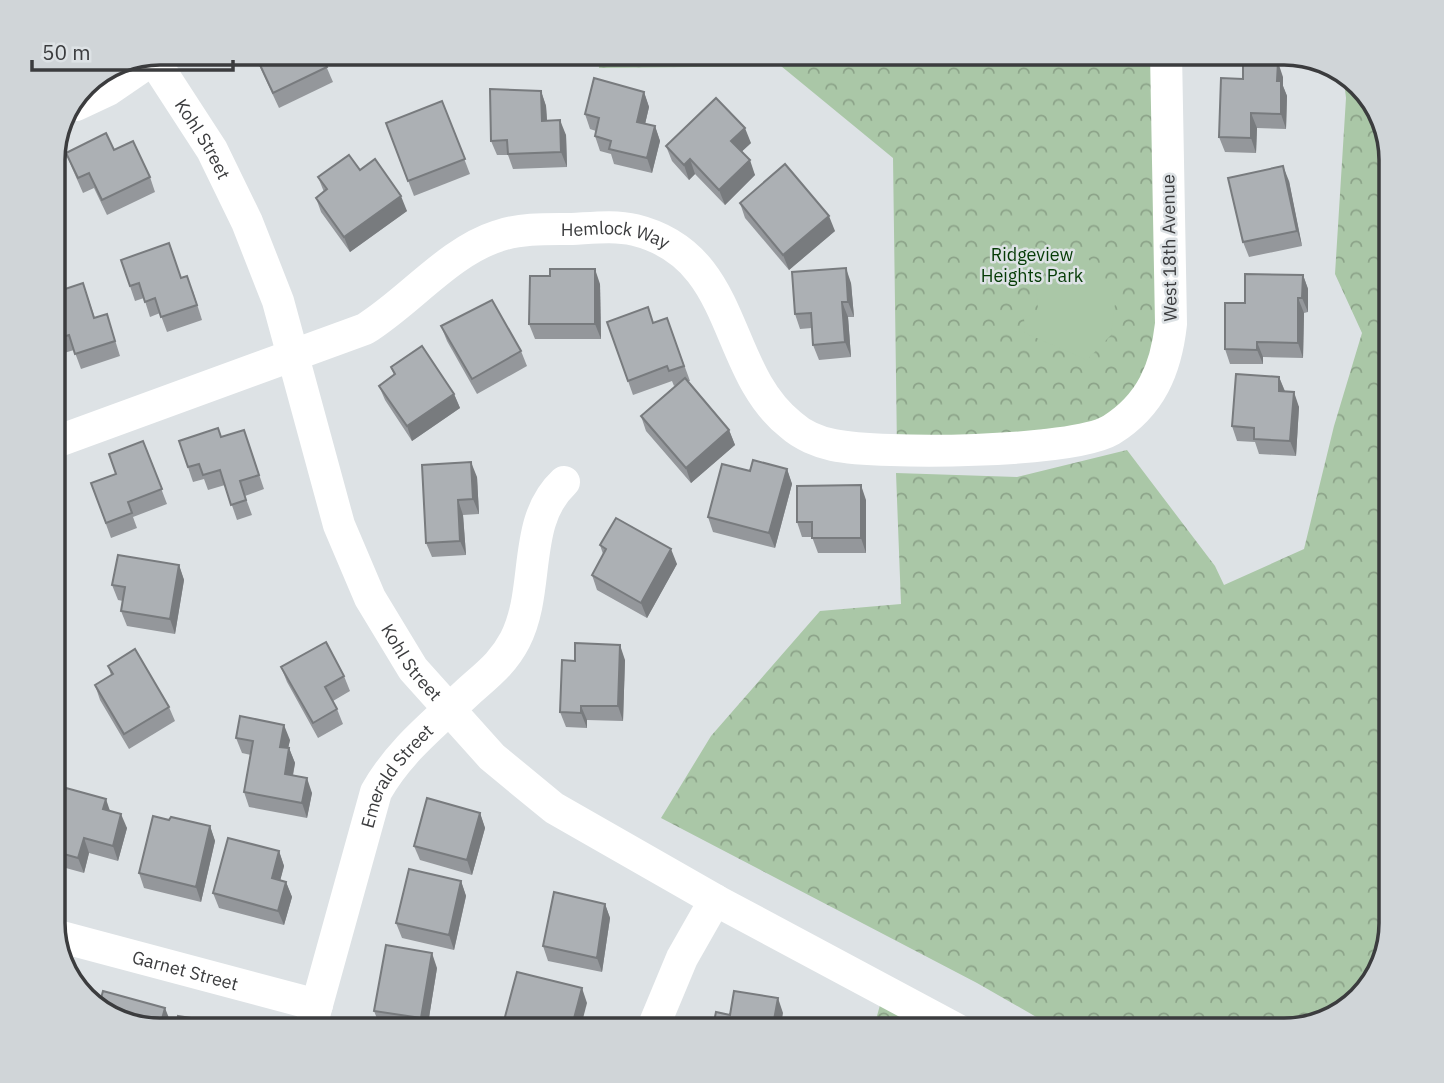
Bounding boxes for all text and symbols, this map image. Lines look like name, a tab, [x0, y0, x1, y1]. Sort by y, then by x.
scale bar	[32, 28, 233, 72]
text: 50 m	[42, 38, 91, 66]
street label: Kohl Street	[170, 94, 236, 183]
street label: West 18th Avenue	[1156, 174, 1182, 322]
street label: Hemlock Way	[561, 216, 674, 253]
park label: Ridgeview Heights Park	[981, 243, 1084, 287]
street label: Kohl Street	[377, 619, 447, 705]
street label: Emerald Street	[355, 719, 438, 830]
street label: Garnet Street	[130, 945, 241, 995]

